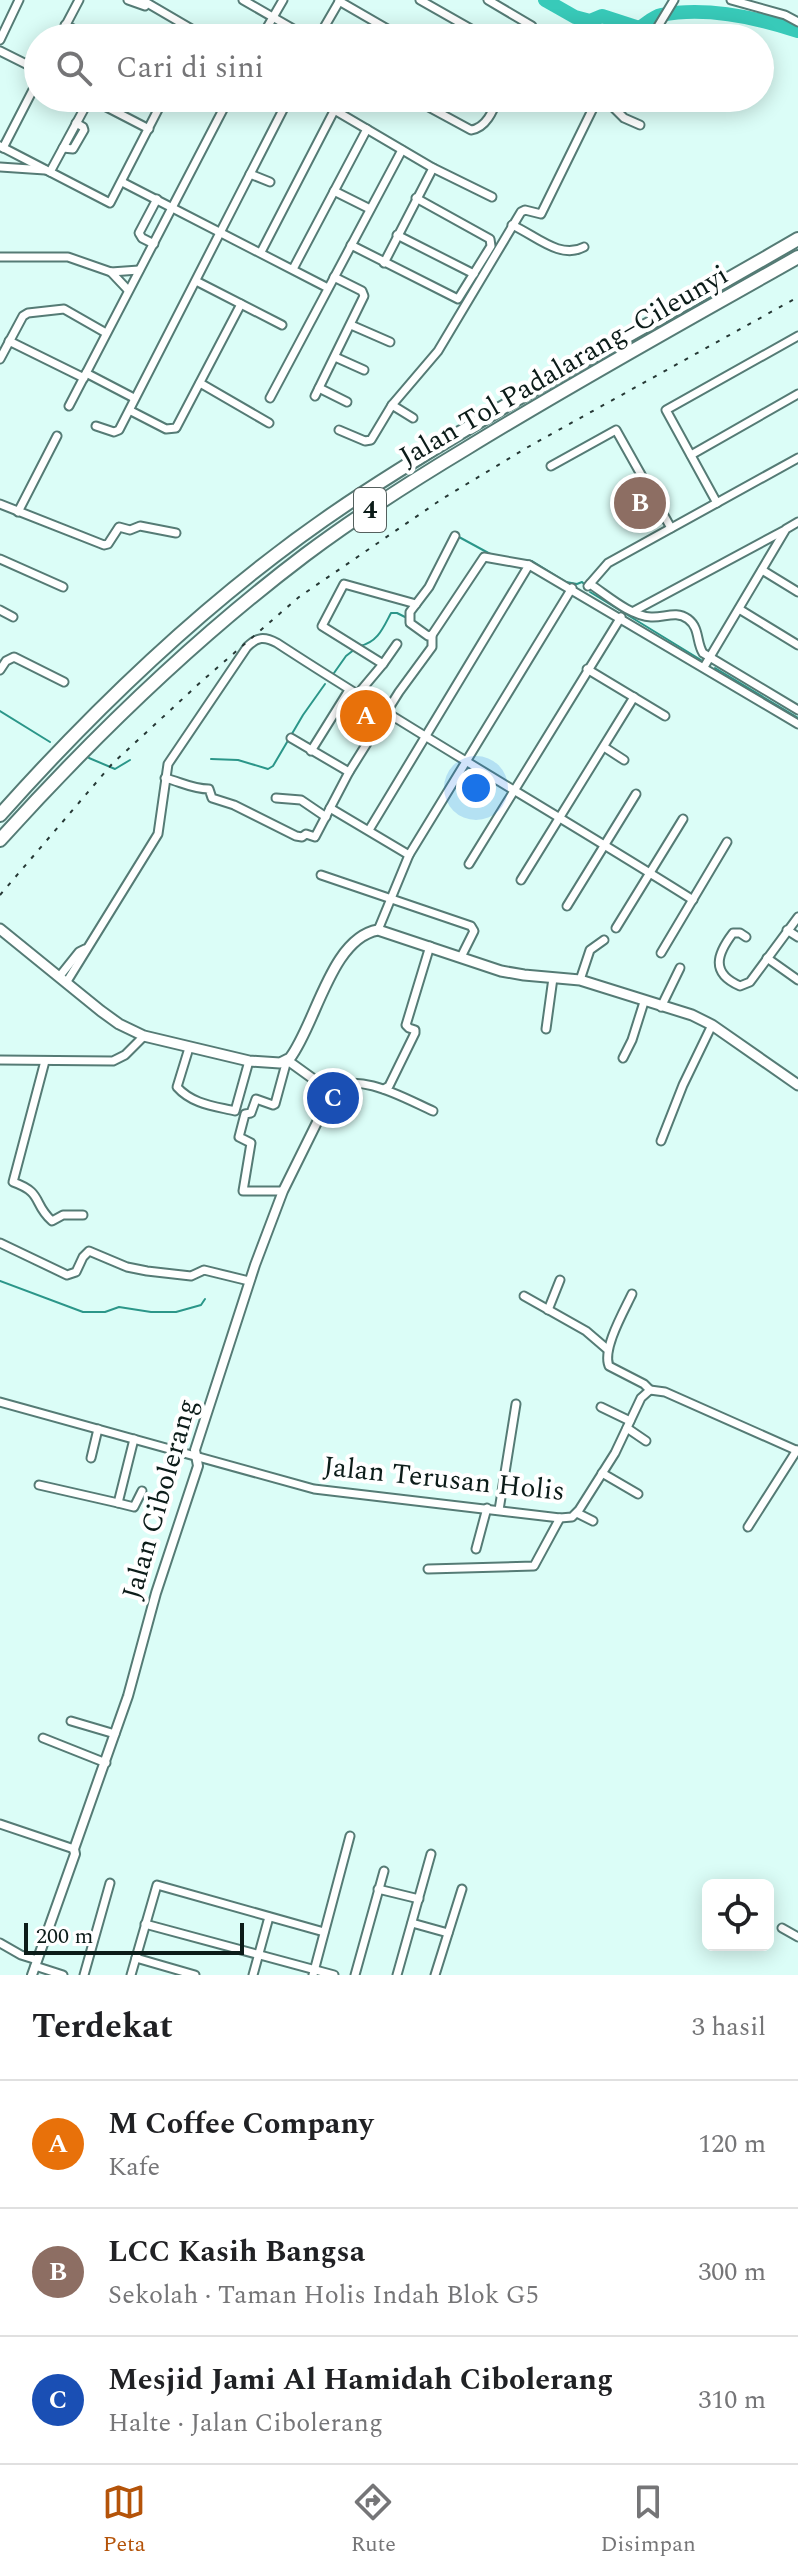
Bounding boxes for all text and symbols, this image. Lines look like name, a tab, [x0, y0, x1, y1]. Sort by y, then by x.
search box	[24, 24, 774, 112]
text: Cari di sini	[116, 45, 264, 91]
icon: search	[52, 46, 96, 90]
street label: Jalan Tol Padalarang–Cileunyi	[391, 254, 737, 478]
pin: B	[614, 473, 666, 533]
road number: 4	[354, 488, 386, 532]
pin: A	[340, 686, 392, 746]
your location	[456, 768, 496, 808]
pin: C	[307, 1068, 359, 1128]
street label: Jalan Cibolerang	[111, 1393, 209, 1605]
street label: Jalan Terusan Holis	[321, 1445, 567, 1513]
map controls	[702, 1879, 774, 1951]
button: locate	[702, 1879, 774, 1951]
scale bar	[24, 1919, 244, 1955]
text: 200 m	[36, 1920, 93, 1953]
text: Terdekat	[32, 2001, 173, 2053]
text: 3 hasil	[692, 2007, 766, 2047]
text: M Coffee Company	[108, 2101, 373, 2147]
text: A	[48, 2124, 68, 2164]
text: 120 m	[698, 2124, 766, 2164]
text: Kafe	[108, 2147, 160, 2187]
text: LCC Kasih Bangsa	[108, 2229, 365, 2275]
text: B	[49, 2252, 67, 2292]
text: 300 m	[698, 2252, 766, 2292]
text: Sekolah · Taman Holis Indah Blok G5	[108, 2275, 539, 2315]
text: Mesjid Jami Al Hamidah Cibolerang	[108, 2357, 613, 2403]
text: C	[49, 2380, 67, 2420]
text: 310 m	[698, 2380, 766, 2420]
text: Halte · Jalan Cibolerang	[108, 2403, 383, 2443]
tab: Peta	[102, 2480, 146, 2561]
tab: Rute	[351, 2480, 396, 2561]
tab: Disimpan	[600, 2480, 696, 2561]

